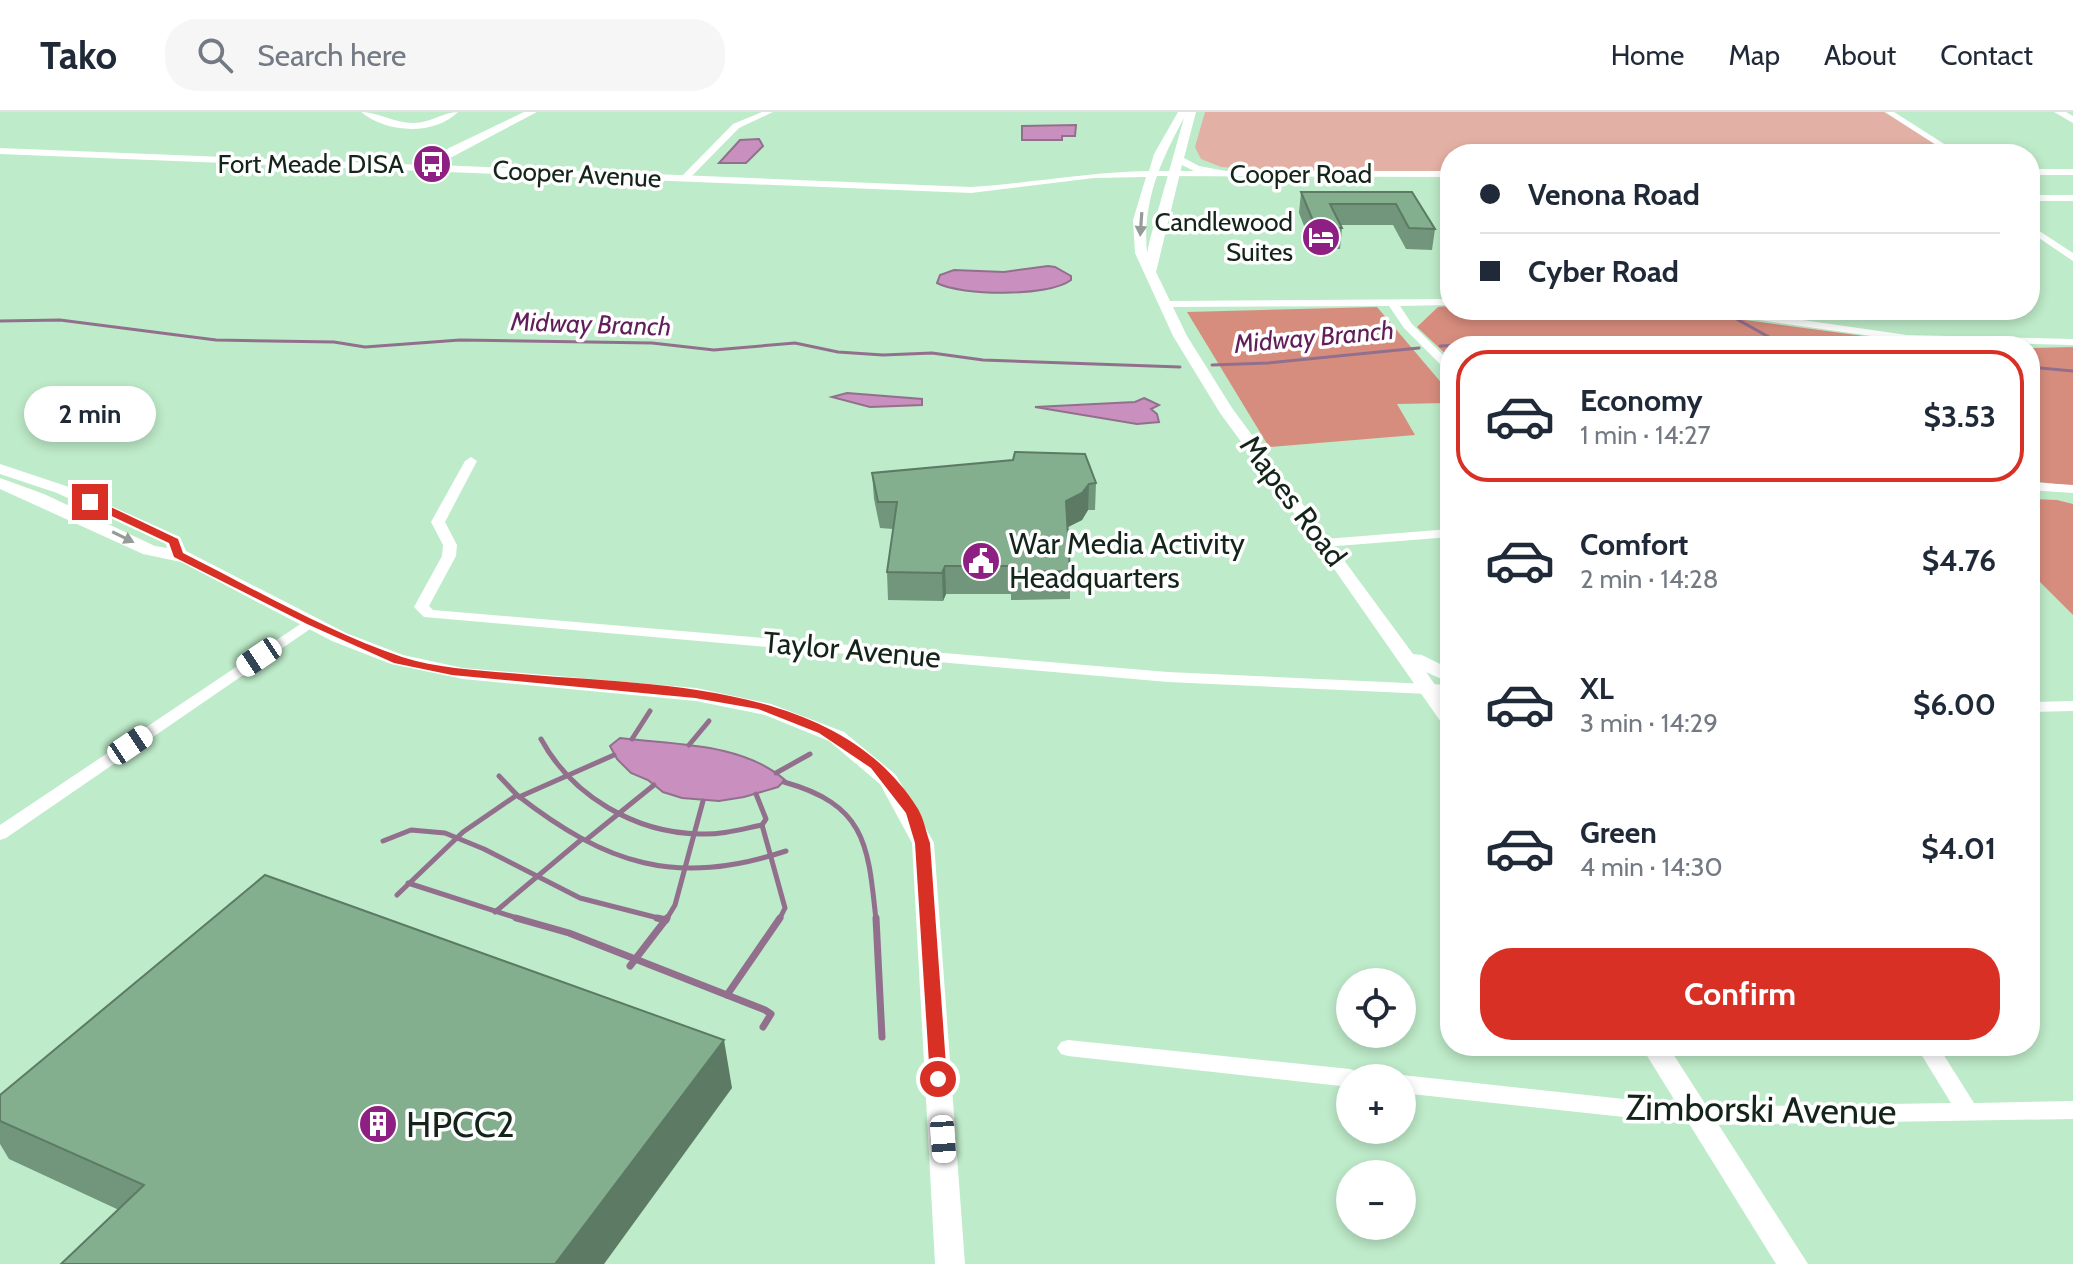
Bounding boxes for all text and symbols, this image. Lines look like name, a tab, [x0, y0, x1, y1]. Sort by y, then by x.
search box	[165, 19, 725, 91]
text: Tako	[40, 32, 117, 79]
icon: search	[193, 33, 237, 77]
text: Search here	[257, 37, 406, 74]
text: Home	[1611, 38, 1684, 72]
text: Map	[1728, 38, 1780, 72]
text: About	[1824, 38, 1896, 72]
text: Contact	[1940, 38, 2033, 72]
bus stop icon: Fort Meade DISA	[411, 143, 453, 185]
place label: Fort Meade DISA	[218, 148, 404, 180]
street label: Cooper Avenue	[492, 154, 662, 194]
street label: Cooper Road	[1230, 158, 1372, 190]
text: Venona Road	[1528, 176, 1700, 213]
place label: Candlewood Suites	[1154, 206, 1293, 268]
one-way arrow	[1134, 211, 1147, 236]
hotel icon: Candlewood Suites	[1300, 216, 1342, 258]
text: Cyber Road	[1528, 253, 1679, 290]
water label: Midway Branch	[509, 305, 672, 343]
water label: Midway Branch	[1232, 314, 1395, 360]
icon: car	[1484, 380, 1556, 452]
text: Economy	[1580, 382, 1703, 419]
callout: 2 min	[24, 386, 156, 442]
text: 2 min	[59, 398, 121, 430]
text: $3.53	[1923, 398, 1996, 435]
text: 1 min · 14:27	[1580, 419, 1711, 451]
street label: Mapes Road	[1232, 428, 1355, 574]
route end	[72, 484, 108, 520]
icon: car	[1484, 524, 1556, 596]
place label: War Media Activity Headquarters	[1009, 525, 1245, 596]
text: Comfort	[1580, 526, 1688, 563]
one-way arrow	[111, 530, 134, 544]
public building icon: War Media Activity Headquarters	[960, 540, 1002, 582]
text: $4.76	[1922, 542, 1996, 579]
text: 2 min · 14:28	[1580, 563, 1719, 595]
street label: Taylor Avenue	[762, 623, 942, 676]
car	[232, 634, 286, 680]
icon: car	[1484, 668, 1556, 740]
text: XL	[1580, 670, 1614, 707]
text: $6.00	[1913, 686, 1996, 723]
text: 3 min · 14:29	[1580, 707, 1718, 739]
car	[103, 722, 157, 768]
icon: car	[1484, 812, 1556, 884]
text: Green	[1580, 814, 1657, 851]
text: $4.01	[1921, 830, 1996, 867]
text: 4 min · 14:30	[1580, 851, 1723, 883]
button: Confirm	[1480, 948, 2000, 1040]
map controls	[1336, 968, 1416, 1240]
button: locate	[1336, 968, 1416, 1048]
route start	[920, 1061, 956, 1097]
button: +	[1336, 1064, 1416, 1144]
street label: Zimborski Avenue	[1625, 1085, 1897, 1133]
place label: HPCC2	[406, 1102, 515, 1146]
building icon: HPCC2	[357, 1103, 399, 1145]
car	[929, 1114, 957, 1164]
button: −	[1336, 1160, 1416, 1240]

